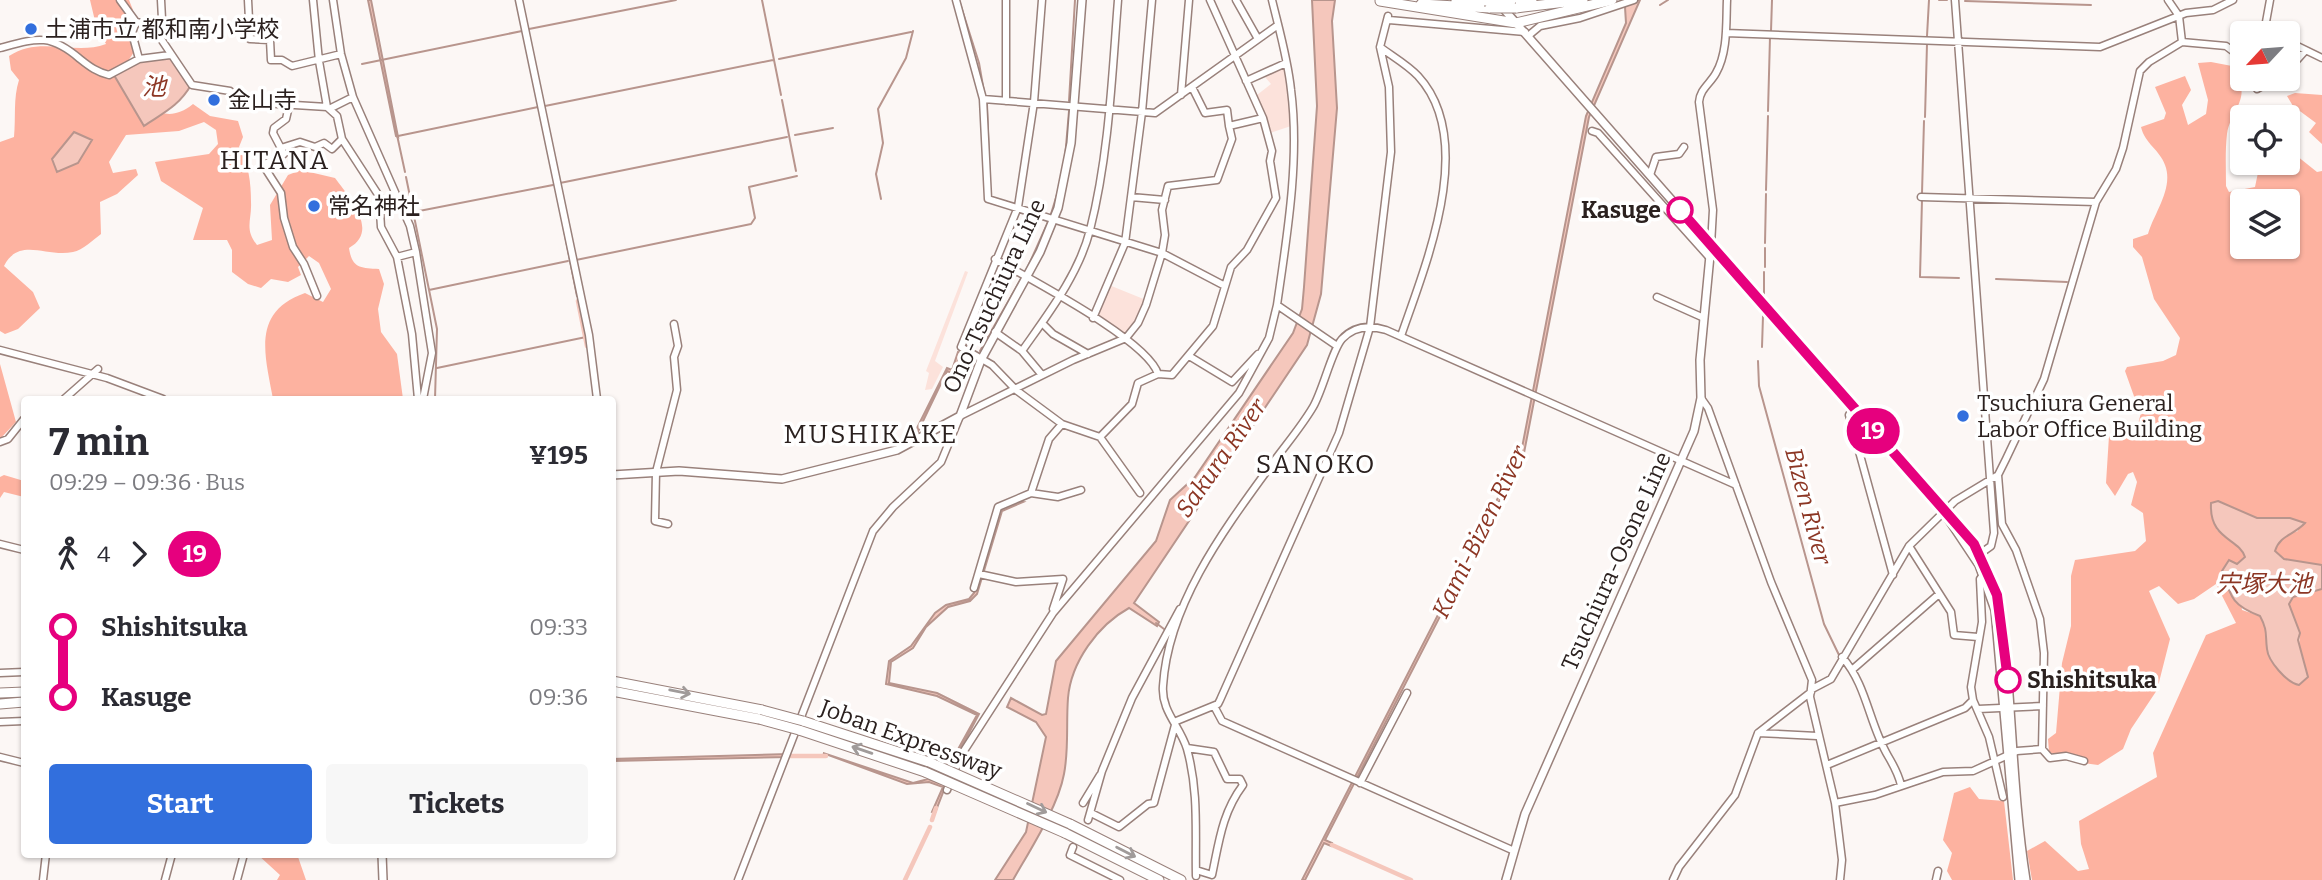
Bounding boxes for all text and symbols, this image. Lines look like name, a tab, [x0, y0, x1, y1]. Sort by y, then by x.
place label: 土浦市立 都和南小学校	[45, 15, 280, 43]
marker: 土浦市立 都和南小学校	[23, 21, 39, 37]
north arrow	[2230, 21, 2300, 91]
map controls	[2230, 21, 2300, 259]
water label: 池	[142, 73, 168, 101]
place label: 金山寺	[228, 86, 297, 114]
marker: 金山寺	[206, 92, 222, 108]
button: locate	[2230, 105, 2300, 175]
district label: HITANA	[220, 145, 330, 176]
button: layers	[2230, 189, 2300, 259]
place label: 常名神社	[328, 192, 420, 220]
street label: Ono-Tsuchiura Line	[937, 194, 1051, 398]
place label: Kasuge	[1581, 196, 1661, 224]
marker: Kasuge	[1667, 197, 1693, 223]
marker: 常名神社	[306, 198, 322, 214]
place label: Tsuchiura General Labor Office Building	[1977, 389, 2202, 443]
water label: Sakura River	[1170, 393, 1273, 522]
line badge: 19	[1842, 408, 1904, 454]
marker: Tsuchiura General Labor Office Building	[1955, 408, 1971, 424]
text: 19	[1861, 417, 1885, 445]
text: 7 min	[49, 419, 149, 465]
district label: MUSHIKAKE	[784, 419, 958, 450]
text: ¥195	[529, 440, 588, 471]
water label: Kami-Bizen River	[1426, 441, 1534, 622]
water label: Bizen River	[1779, 445, 1837, 568]
street label: Tsuchiura-Osone Line	[1555, 447, 1677, 675]
district label: SANOKO	[1256, 449, 1376, 480]
text: 09:29 – 09:36 · Bus	[49, 468, 245, 496]
icon: walk	[49, 535, 87, 573]
icon: forward	[120, 535, 158, 573]
text: 4	[97, 540, 110, 568]
text: 19	[182, 540, 207, 568]
water label: 宍塚大池	[2216, 570, 2314, 598]
text: Shishitsuka	[101, 612, 248, 643]
text: 09:33	[529, 613, 588, 641]
place label: Shishitsuka	[2027, 666, 2157, 694]
marker: Shishitsuka	[1995, 667, 2021, 693]
text: Kasuge	[101, 682, 192, 713]
text: 09:36	[528, 683, 588, 711]
one-way arrow	[668, 686, 691, 699]
street label: Joban Expressway	[815, 693, 1006, 785]
one-way arrow	[852, 742, 874, 755]
button: Start	[49, 764, 312, 844]
button: Tickets	[326, 764, 588, 844]
one-way arrow	[1025, 802, 1047, 815]
one-way arrow	[1115, 845, 1136, 859]

